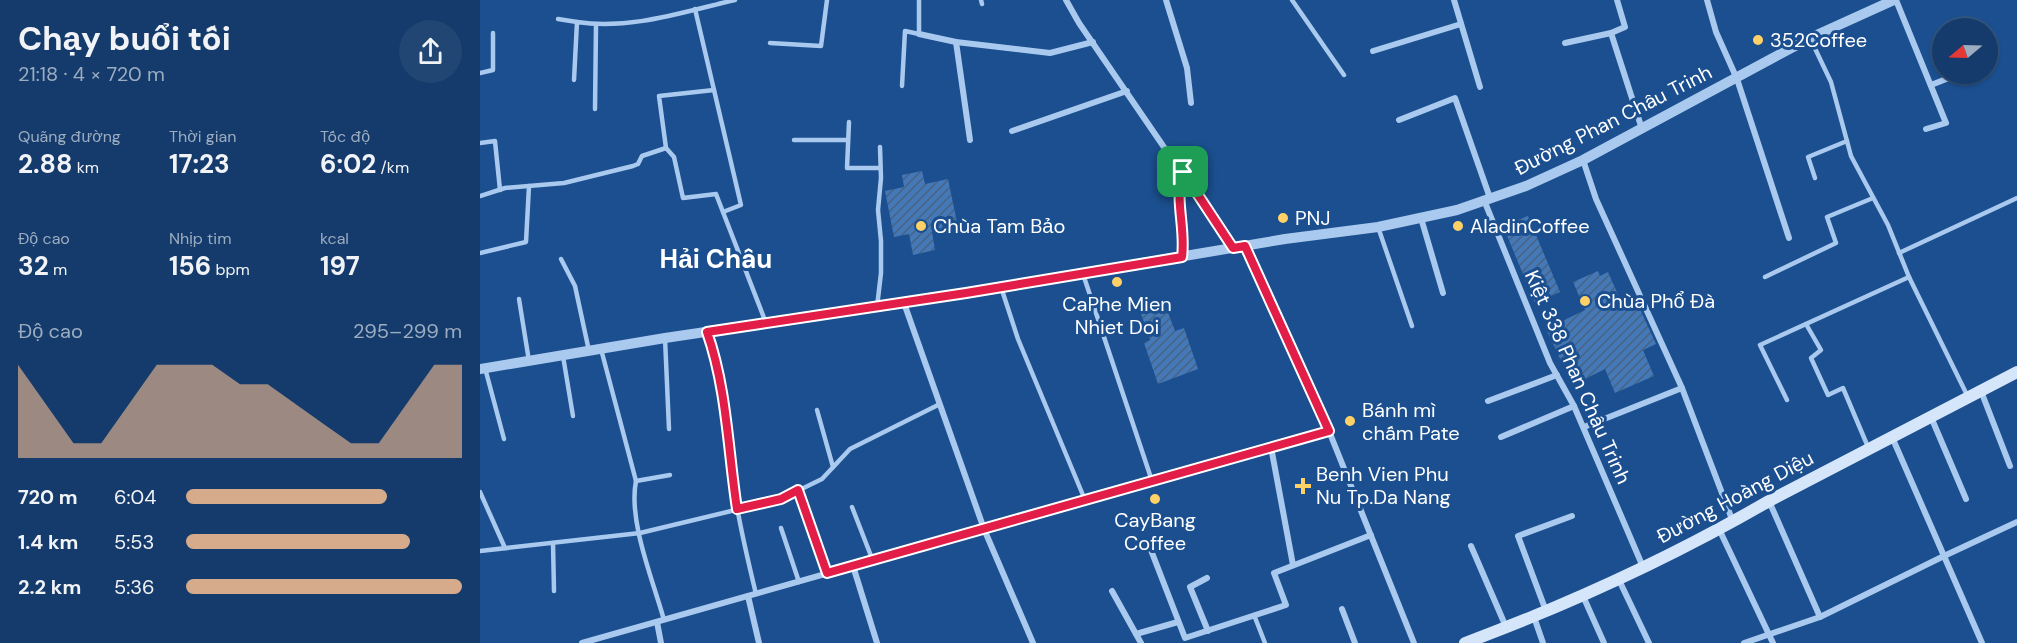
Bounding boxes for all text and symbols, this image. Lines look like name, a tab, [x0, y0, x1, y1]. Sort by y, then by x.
text: Chạy buổi tối	[18, 17, 231, 60]
north arrow	[1932, 18, 1998, 84]
map controls	[1932, 18, 1998, 84]
button: share	[399, 20, 462, 83]
place label: 352Coffee	[1770, 27, 1867, 53]
marker: 352Coffee	[1751, 33, 1765, 47]
street label: Đường Phan Châu Trinh	[1510, 59, 1716, 181]
text: 21:18 · 4 × 720 m	[18, 61, 165, 87]
text: Quãng đường	[18, 126, 121, 147]
text: Thời gian	[169, 126, 236, 147]
text: Tốc độ	[320, 126, 370, 147]
pin	[1157, 146, 1208, 197]
text: 2.88	[18, 147, 72, 181]
text: 17:23	[169, 147, 230, 181]
text: 6:02	[320, 147, 376, 181]
icon: arrive	[1166, 155, 1199, 188]
text: km	[72, 157, 99, 178]
text: /km	[376, 157, 409, 178]
place label: PNJ	[1295, 205, 1330, 231]
marker: PNJ	[1276, 211, 1290, 225]
place label: Chùa Tam Bảo	[933, 213, 1065, 239]
place label: AladinCoffee	[1470, 213, 1590, 239]
marker: Chùa Tam Bảo	[914, 219, 928, 233]
marker: AladinCoffee	[1451, 219, 1465, 233]
text: Độ cao	[18, 228, 70, 249]
text: Nhịp tim	[169, 228, 231, 249]
text: kcal	[320, 228, 349, 249]
district label: Hải Châu	[660, 242, 772, 276]
text: 32	[18, 249, 49, 283]
text: 156	[169, 249, 211, 283]
text: 197	[320, 249, 360, 283]
text: m	[49, 259, 67, 280]
text: bpm	[211, 259, 250, 280]
street label: Kiệt 338 Phan Châu Trinh	[1519, 266, 1637, 488]
marker: CaPhe Mien Nhiet Doi	[1110, 275, 1124, 289]
place label: Chùa Phổ Đà	[1597, 288, 1715, 314]
place label: CaPhe Mien Nhiet Doi	[1062, 291, 1172, 340]
marker: Chùa Phổ Đà	[1578, 294, 1592, 308]
text: Độ cao	[18, 318, 83, 344]
text: 295–299 m	[353, 318, 462, 344]
place label: Bánh mì chấm Pate	[1362, 397, 1460, 446]
marker: Bánh mì chấm Pate	[1343, 414, 1357, 428]
street label: Đường Hoàng Diệu	[1652, 445, 1818, 549]
place label: Benh Vien Phu Nu Tp.Da Nang	[1316, 461, 1451, 510]
marker: Benh Vien Phu Nu Tp.Da Nang	[1294, 477, 1312, 495]
text: 720 m	[18, 484, 78, 510]
text: 6:04	[114, 484, 156, 510]
marker: CayBang Coffee	[1148, 492, 1162, 506]
place label: CayBang Coffee	[1114, 507, 1196, 556]
text: 1.4 km	[18, 529, 78, 555]
text: 5:53	[114, 529, 154, 555]
text: 2.2 km	[18, 574, 81, 600]
text: 5:36	[114, 574, 155, 600]

